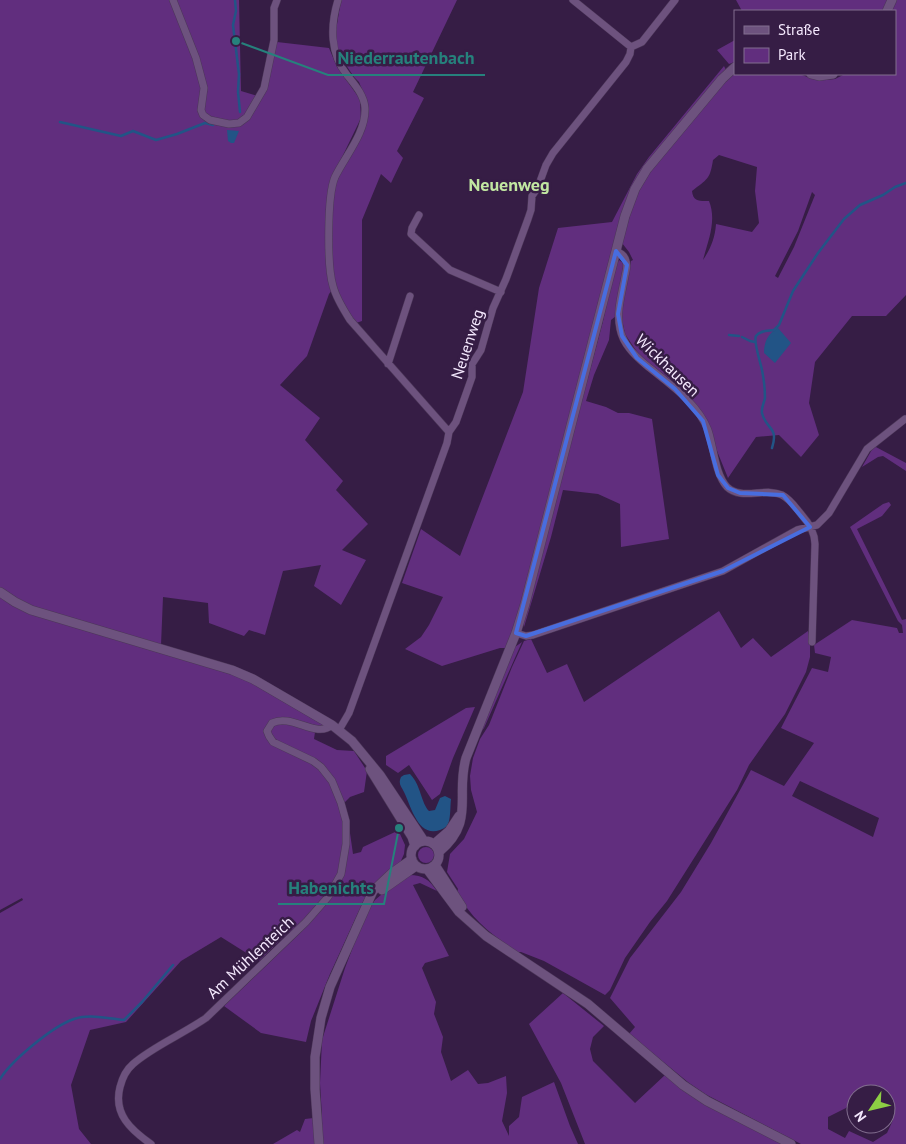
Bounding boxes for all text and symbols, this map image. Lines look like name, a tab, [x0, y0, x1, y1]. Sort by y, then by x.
legend	[734, 10, 896, 75]
text: Straße	[778, 20, 820, 39]
callout: Niederrautenbach	[328, 42, 485, 75]
text: Park	[778, 45, 806, 64]
text: Niederrautenbach	[337, 46, 475, 69]
district label: Neuenweg	[468, 173, 550, 196]
street label: Neuenweg	[446, 306, 488, 382]
street label: Wickhausen	[632, 330, 704, 400]
callout: Habenichts	[278, 871, 384, 904]
text: Habenichts	[288, 876, 374, 899]
street label: Am Mühlenteich	[202, 912, 298, 1002]
north arrow	[846, 1084, 896, 1134]
text: N	[850, 1108, 870, 1125]

